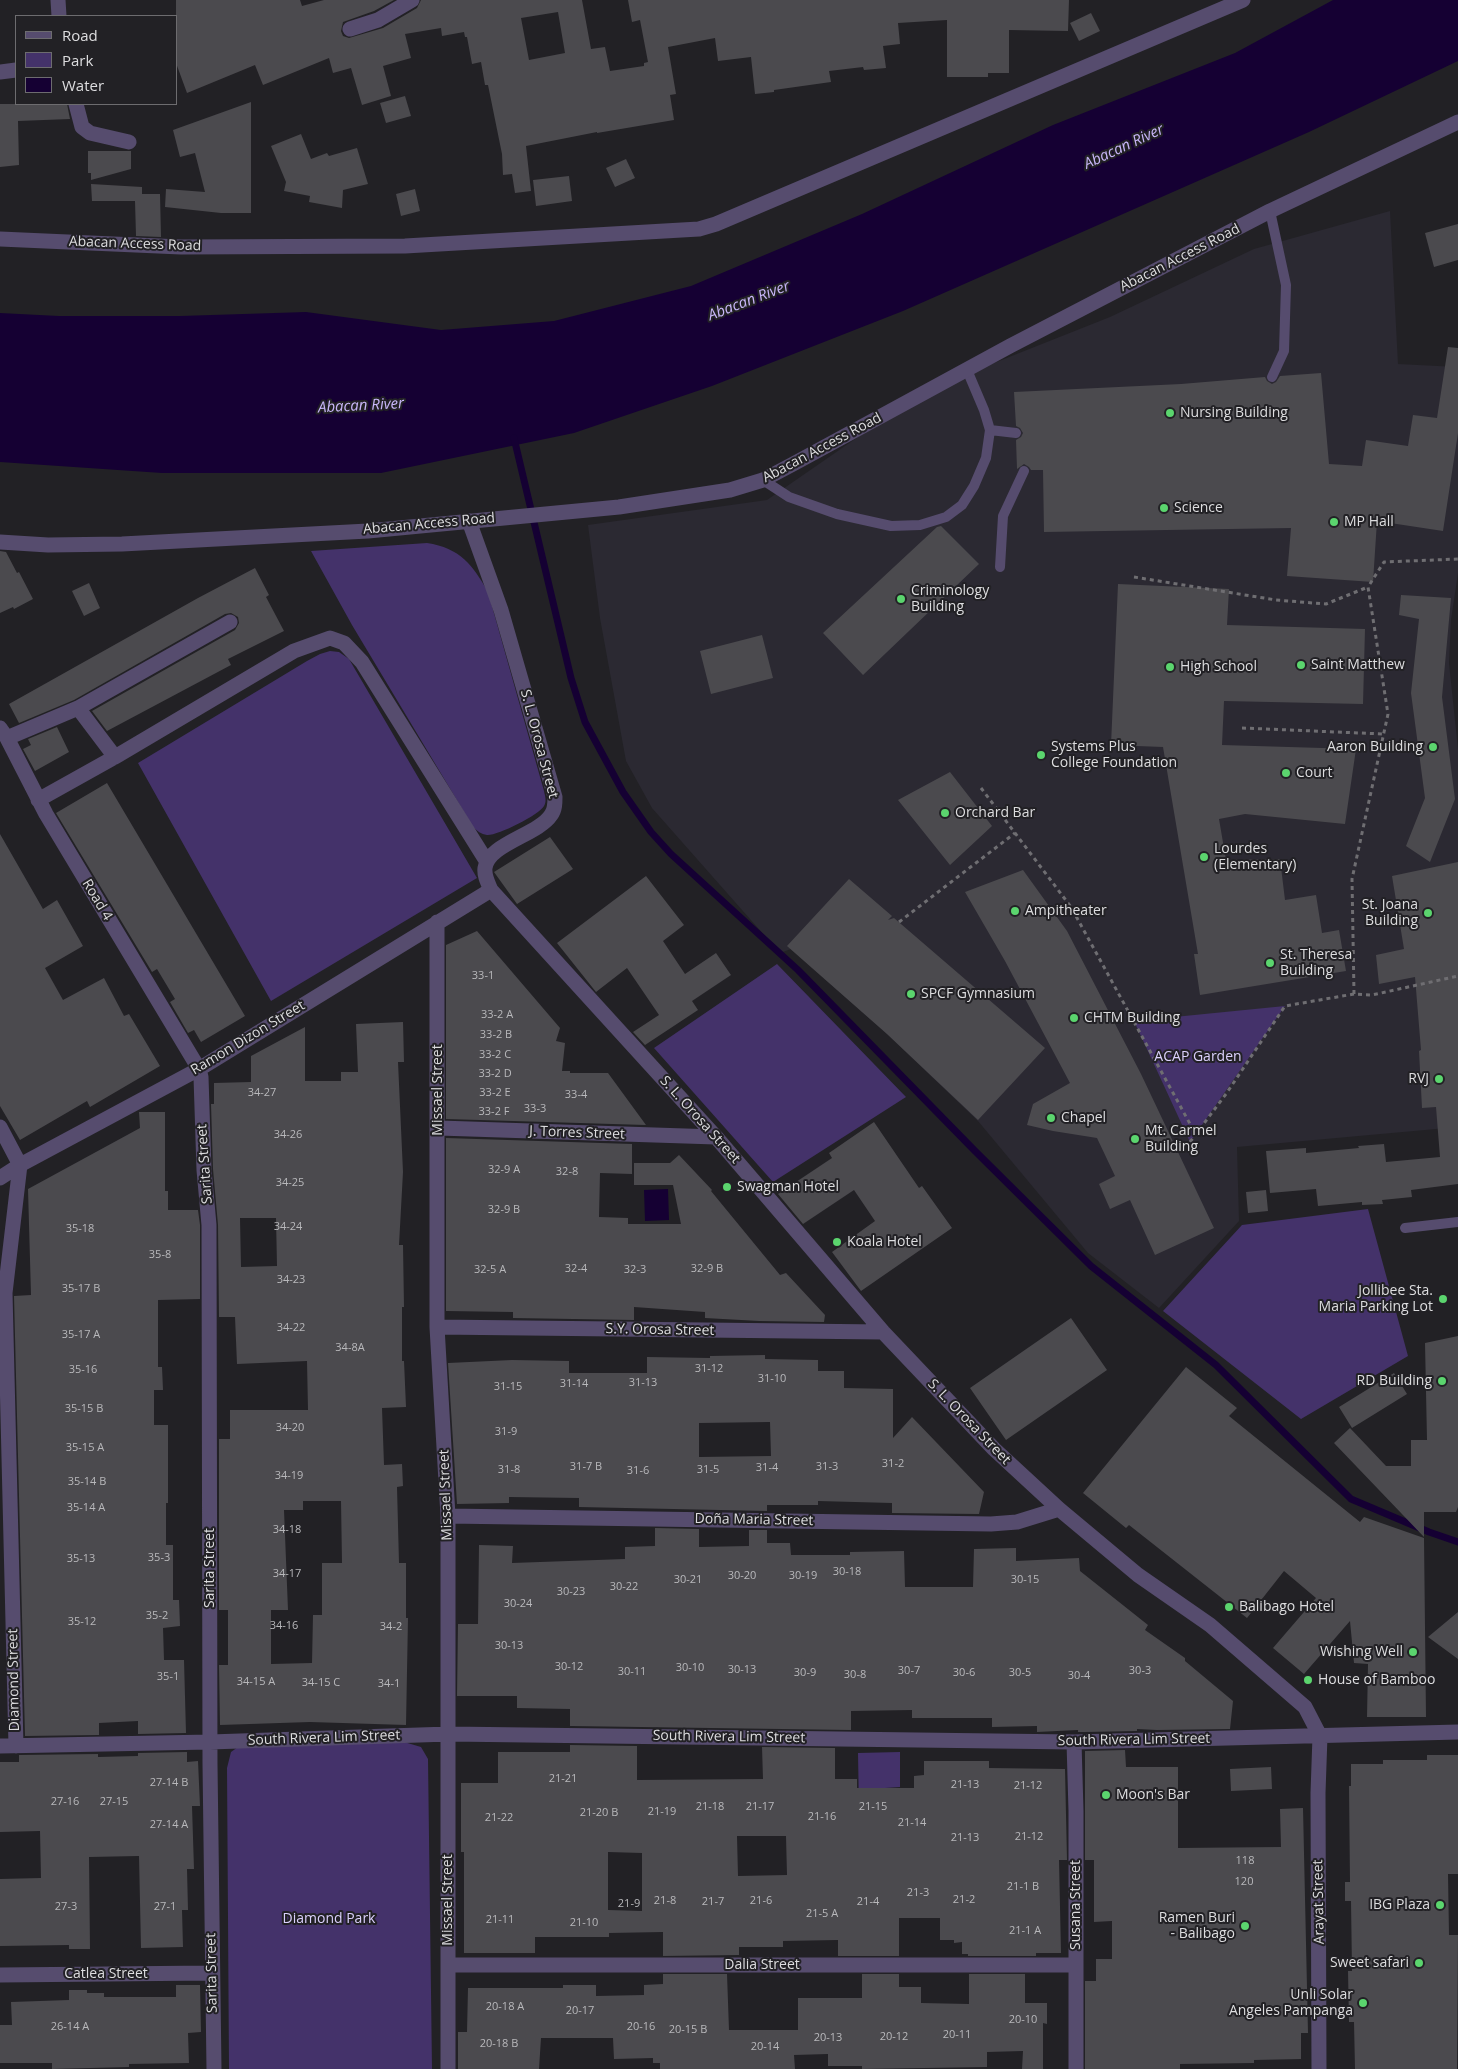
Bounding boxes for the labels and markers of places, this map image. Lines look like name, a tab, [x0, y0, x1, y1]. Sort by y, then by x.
place label: Nursing Building	[1180, 405, 1288, 421]
marker: Nursing Building	[1164, 407, 1176, 419]
place label: Science	[1174, 500, 1223, 516]
marker: Science	[1158, 502, 1170, 514]
place label: MP Hall	[1344, 514, 1394, 530]
marker: MP Hall	[1328, 516, 1340, 528]
place label: Criminology Building	[911, 583, 989, 616]
marker: Criminology Building	[895, 593, 907, 605]
place label: Saint Matthew	[1311, 657, 1405, 673]
place label: High School	[1180, 659, 1257, 675]
marker: Saint Matthew	[1295, 659, 1307, 671]
marker: High School	[1164, 661, 1176, 673]
place label: Systems Plus College Foundation	[1051, 739, 1177, 772]
place label: Aaron Building	[1327, 739, 1423, 755]
marker: Aaron Building	[1427, 741, 1439, 753]
marker: Systems Plus College Foundation	[1035, 749, 1047, 761]
place label: Court	[1296, 765, 1333, 781]
marker: Court	[1280, 767, 1292, 779]
place label: Orchard Bar	[955, 805, 1035, 821]
marker: Orchard Bar	[939, 807, 951, 819]
place label: Lourdes (Elementary)	[1214, 841, 1296, 874]
marker: Lourdes (Elementary)	[1198, 851, 1210, 863]
place label: St. Joana Building	[1362, 897, 1418, 930]
place label: Ampitheater	[1025, 903, 1107, 919]
marker: Ampitheater	[1009, 905, 1021, 917]
marker: St. Joana Building	[1422, 907, 1434, 919]
place label: St. Theresa Building	[1280, 947, 1352, 980]
marker: St. Theresa Building	[1264, 957, 1276, 969]
place label: SPCF Gymnasium	[921, 986, 1035, 1002]
marker: SPCF Gymnasium	[905, 988, 917, 1000]
place label: CHTM Building	[1084, 1010, 1180, 1026]
marker: CHTM Building	[1068, 1012, 1080, 1024]
place label: RVJ	[1408, 1071, 1429, 1087]
marker: RVJ	[1433, 1073, 1445, 1085]
place label: Chapel	[1061, 1110, 1106, 1126]
marker: Chapel	[1045, 1112, 1057, 1124]
place label: Mt. Carmel Building	[1145, 1123, 1217, 1156]
marker: Mt. Carmel Building	[1129, 1133, 1141, 1145]
place label: Swagman Hotel	[737, 1179, 839, 1195]
marker: Swagman Hotel	[721, 1181, 733, 1193]
place label: Koala Hotel	[847, 1234, 922, 1250]
marker: Koala Hotel	[831, 1236, 843, 1248]
place label: Jollibee Sta. Maria Parking Lot	[1319, 1283, 1433, 1315]
marker: Jollibee Sta. Maria Parking Lot	[1437, 1293, 1449, 1305]
place label: RD Building	[1357, 1373, 1432, 1389]
marker: RD Building	[1436, 1375, 1448, 1387]
place label: Balibago Hotel	[1239, 1599, 1334, 1615]
marker: Balibago Hotel	[1223, 1601, 1235, 1613]
place label: Wishing Well	[1320, 1644, 1403, 1660]
marker: Wishing Well	[1407, 1646, 1419, 1658]
place label: House of Bamboo	[1318, 1672, 1435, 1688]
marker: House of Bamboo	[1302, 1674, 1314, 1686]
place label: Moon's Bar	[1116, 1787, 1190, 1803]
marker: Moon's Bar	[1100, 1789, 1112, 1801]
place label: IBG Plaza	[1369, 1897, 1430, 1913]
marker: IBG Plaza	[1434, 1899, 1446, 1911]
place label: Ramen Buri - Balibago	[1159, 1910, 1235, 1942]
marker: Ramen Buri - Balibago	[1239, 1920, 1251, 1932]
place label: Sweet safari	[1330, 1955, 1409, 1971]
marker: Sweet safari	[1413, 1957, 1425, 1969]
place label: Unli Solar Angeles Pampanga	[1229, 1987, 1353, 2020]
marker: Unli Solar Angeles Pampanga	[1357, 1997, 1369, 2009]

